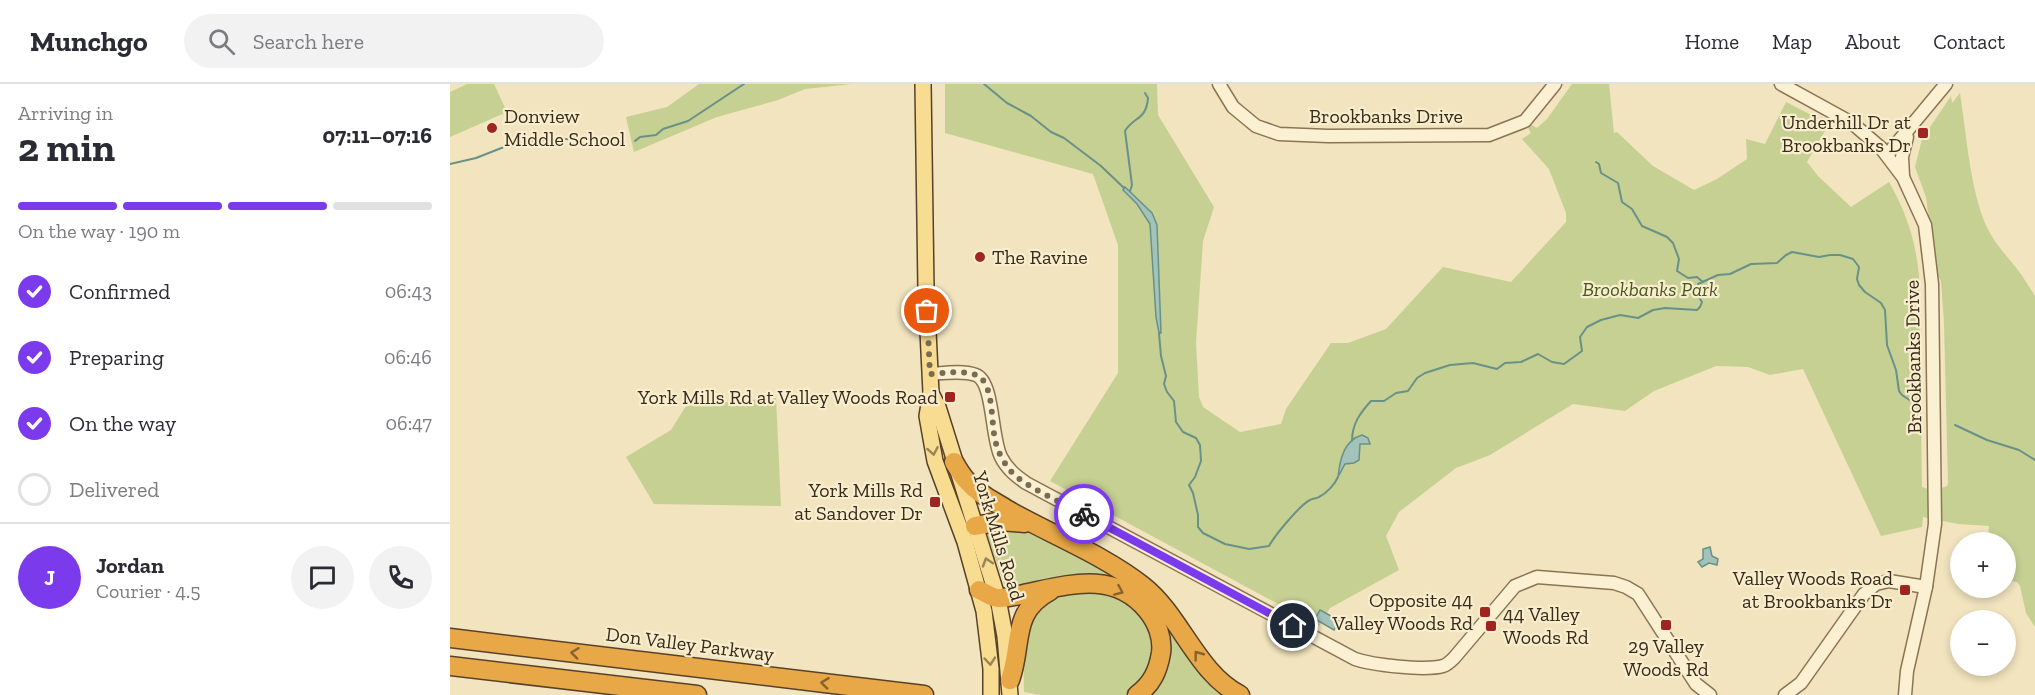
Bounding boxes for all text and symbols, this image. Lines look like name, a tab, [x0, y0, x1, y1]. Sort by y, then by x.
search box	[184, 14, 604, 68]
text: Munchgo	[30, 25, 148, 58]
icon: search	[205, 25, 238, 58]
text: Search here	[253, 28, 364, 55]
text: Home	[1685, 29, 1739, 54]
text: Map	[1772, 29, 1812, 54]
text: About	[1845, 29, 1900, 54]
text: Contact	[1933, 29, 2005, 54]
text: Arriving in	[18, 101, 113, 125]
place label: Donview Middle School	[504, 104, 625, 151]
street label: Brookbanks Drive	[1309, 104, 1463, 128]
place label: Underhill Dr at Brookbanks Dr	[1781, 110, 1912, 157]
marker: Donview Middle School	[485, 121, 499, 135]
text: 07:11–07:16	[323, 122, 432, 149]
text: 2 min	[18, 124, 115, 171]
marker: Underhill Dr at Brookbanks Dr	[1916, 126, 1930, 140]
text: On the way · 190 m	[18, 219, 180, 243]
place label: The Ravine	[992, 245, 1088, 269]
marker: The Ravine	[973, 250, 987, 264]
icon: check	[18, 275, 51, 308]
park label: Brookbanks Park	[1582, 277, 1718, 301]
text: Confirmed	[69, 278, 170, 305]
text: 06:43	[385, 279, 432, 303]
street label: Brookbanks Drive	[1900, 280, 1926, 434]
pin	[901, 285, 952, 336]
icon: bag	[910, 294, 943, 327]
icon: check	[18, 341, 51, 374]
text: Preparing	[69, 344, 164, 371]
text: 06:46	[384, 345, 432, 369]
place label: York Mills Rd at Valley Woods Road	[637, 385, 938, 409]
marker: York Mills Rd at Valley Woods Road	[943, 390, 957, 404]
icon: check	[18, 407, 51, 440]
text: On the way	[69, 410, 176, 437]
text: 06:47	[386, 411, 432, 435]
one-way arrow	[926, 445, 939, 455]
street label: York Mills Road	[968, 467, 1030, 604]
text: Delivered	[69, 476, 159, 503]
place label: York Mills Rd at Sandover Dr	[794, 478, 923, 525]
courier	[1054, 484, 1114, 544]
marker: York Mills Rd at Sandover Dr	[928, 495, 942, 509]
icon: bike	[1068, 498, 1101, 531]
map controls	[1950, 532, 2016, 676]
button: +	[1950, 532, 2016, 598]
button: chat	[291, 546, 354, 609]
button: phone	[369, 546, 432, 609]
text: Jordan	[96, 552, 164, 579]
one-way arrow	[982, 557, 994, 568]
text: J	[44, 564, 55, 591]
place label: Valley Woods Road at Brookbanks Dr	[1732, 566, 1893, 613]
text: Courier · 4.5	[96, 579, 201, 603]
one-way arrow	[1113, 583, 1124, 595]
marker: Valley Woods Road at Brookbanks Dr	[1898, 583, 1912, 597]
place label: Opposite 44 Valley Woods Rd	[1332, 588, 1473, 635]
pin	[1267, 600, 1318, 651]
place label: 44 Valley Woods Rd	[1503, 602, 1589, 649]
marker: Opposite 44 Valley Woods Rd	[1478, 605, 1492, 619]
icon: home	[1276, 609, 1309, 642]
button: −	[1950, 610, 2016, 676]
marker: 29 Valley Woods Rd	[1659, 618, 1673, 632]
marker: 44 Valley Woods Rd	[1484, 619, 1498, 633]
street label: Don Valley Parkway	[604, 622, 776, 666]
place label: 29 Valley Woods Rd	[1623, 634, 1709, 681]
one-way arrow	[570, 648, 580, 660]
one-way arrow	[1195, 650, 1206, 661]
one-way arrow	[983, 656, 996, 665]
one-way arrow	[820, 677, 829, 690]

